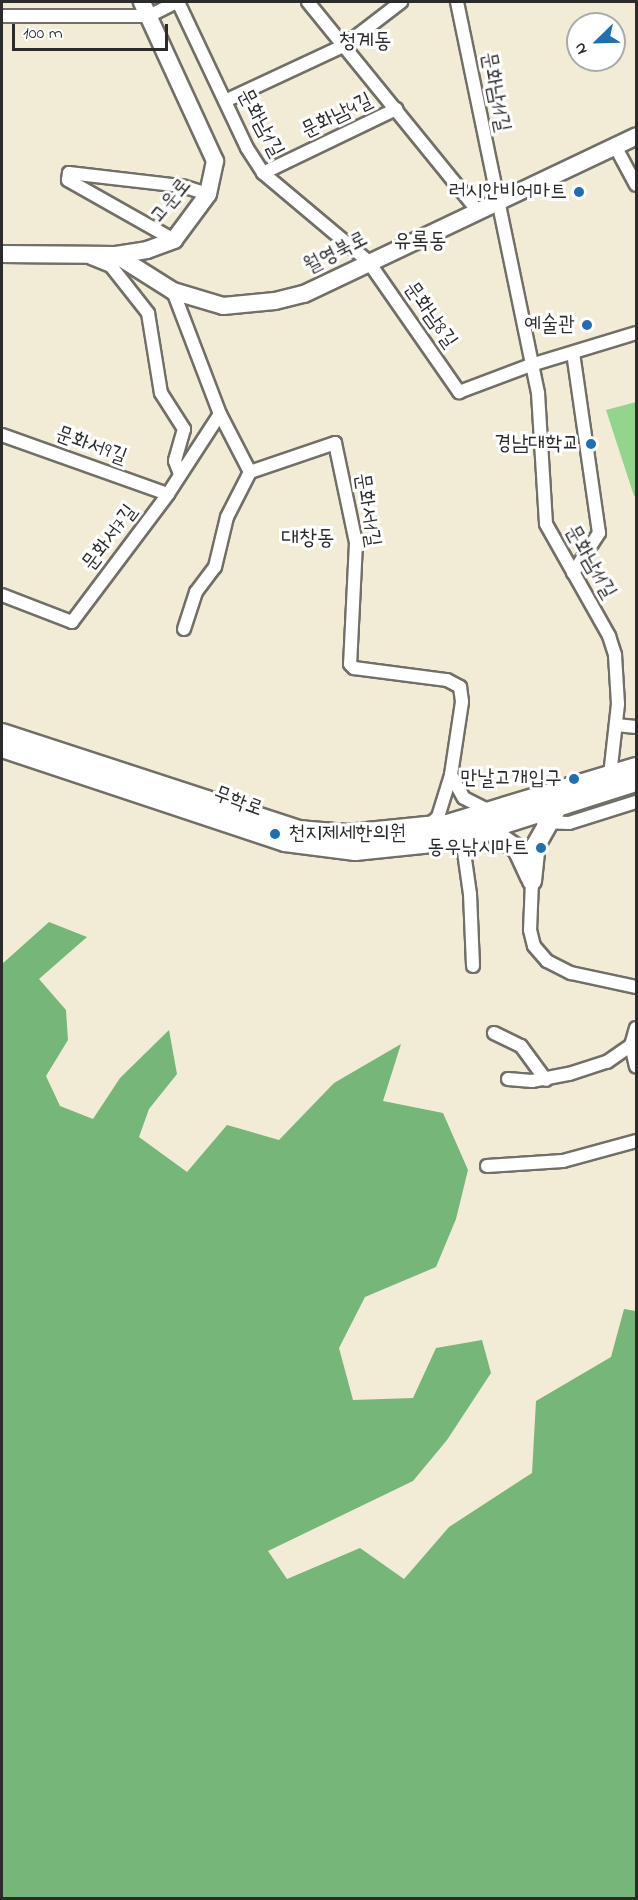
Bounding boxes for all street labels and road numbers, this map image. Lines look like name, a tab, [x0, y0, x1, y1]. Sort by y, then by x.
street label: 문화남11길	[475, 50, 515, 134]
street label: 문화남1길	[231, 84, 289, 162]
street label: 문화남4길	[297, 88, 377, 144]
street label: 고운로	[145, 173, 197, 229]
street label: 월영북로	[300, 226, 372, 280]
street label: 문화남8길	[398, 277, 462, 353]
street label: 문화서9길	[52, 422, 130, 470]
street label: 문화서1길	[349, 471, 385, 549]
street label: 문화서7길	[77, 500, 143, 576]
street label: 문화남11길	[559, 521, 621, 603]
street label: 무학로	[210, 781, 266, 823]

